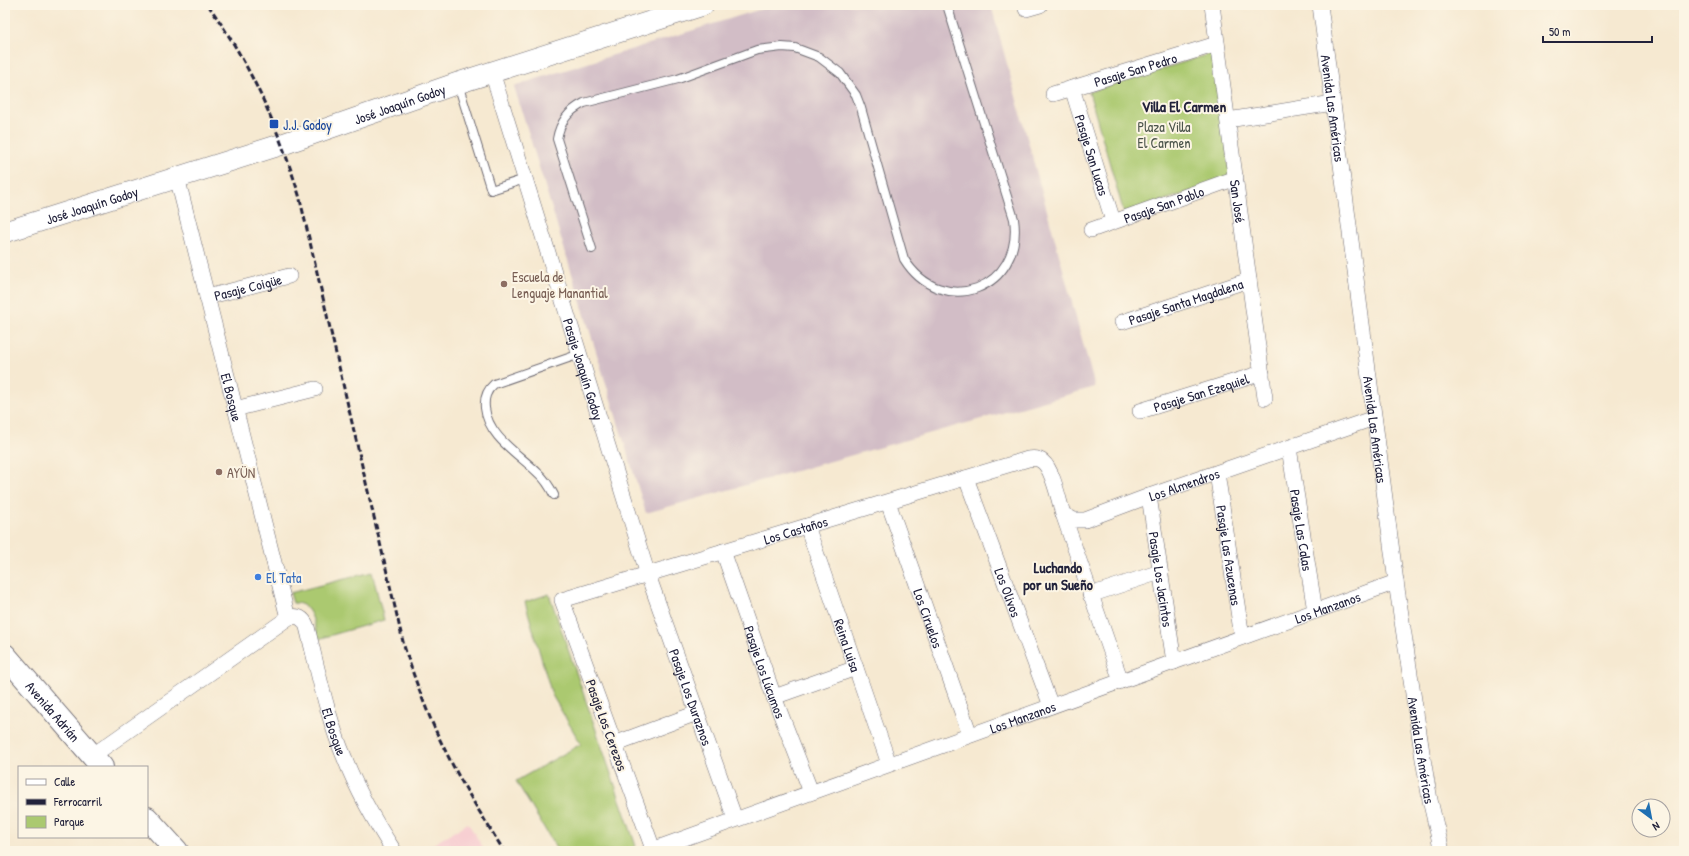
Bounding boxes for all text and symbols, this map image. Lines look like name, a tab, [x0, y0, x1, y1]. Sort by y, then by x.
scale bar	[1543, 18, 1652, 44]
text: 50 m	[1549, 23, 1570, 40]
street label: Pasaje San Pedro	[1092, 47, 1179, 90]
street label: Avenida Las Américas	[1317, 53, 1350, 163]
street label: José Joaquín Godoy	[351, 79, 448, 128]
district label: Villa El Carmen	[1142, 96, 1226, 117]
street label: Pasaje San Lucas	[1071, 112, 1114, 198]
place label: J.J. Godoy	[283, 115, 332, 135]
park label: Plaza Villa El Carmen	[1137, 117, 1191, 152]
marker: J.J. Godoy	[268, 118, 280, 130]
street label: San José	[1226, 178, 1251, 224]
street label: José Joaquín Godoy	[43, 181, 141, 228]
street label: Pasaje San Pablo	[1121, 181, 1207, 227]
place label: Escuela de Lenguaje Manantial	[512, 267, 608, 303]
street label: Pasaje Coigüe	[212, 269, 284, 304]
street label: Pasaje Santa Magdalena	[1126, 273, 1246, 329]
marker: Escuela de Lenguaje Manantial	[499, 279, 509, 289]
street label: Pasaje Joaquín Godoy	[559, 316, 609, 423]
street label: Pasaje San Ezequiel	[1151, 368, 1251, 416]
street label: El Bosque	[217, 371, 248, 424]
street label: Avenida Las Américas	[1359, 375, 1392, 484]
place label: AYÜN	[227, 463, 255, 482]
street label: Los Almendros	[1146, 463, 1222, 505]
marker: AYÜN	[214, 467, 224, 477]
street label: Pasaje Las Calas	[1286, 488, 1318, 572]
street label: Pasaje Las Azucenas	[1212, 504, 1247, 607]
street label: Los Castaños	[761, 511, 830, 548]
street label: Pasaje Los Jacintos	[1145, 530, 1178, 628]
district label: Luchando por un Sueño	[1023, 557, 1093, 596]
street label: Los Olivos	[991, 565, 1026, 619]
place label: El Tata	[266, 568, 302, 587]
marker: El Tata	[253, 572, 263, 582]
street label: Los Ciruelos	[910, 586, 948, 650]
street label: Los Manzanos	[1292, 586, 1363, 627]
street label: Reina Luisa	[830, 616, 866, 675]
street label: Pasaje Los Lúcumos	[740, 623, 791, 721]
street label: Pasaje Los Duraznos	[665, 646, 717, 748]
street label: Avenida Adrián	[22, 677, 85, 745]
street label: Pasaje Los Cerezos	[581, 677, 632, 774]
street label: Avenida Las Américas	[1404, 695, 1440, 805]
street label: Los Manzanos	[987, 696, 1058, 737]
street label: El Bosque	[318, 705, 352, 758]
legend	[18, 766, 148, 838]
text: Calle	[54, 773, 75, 790]
text: Ferrocarril	[53, 793, 103, 810]
north arrow	[1631, 798, 1671, 838]
text: Parque	[54, 813, 84, 830]
text: N	[1650, 819, 1662, 834]

